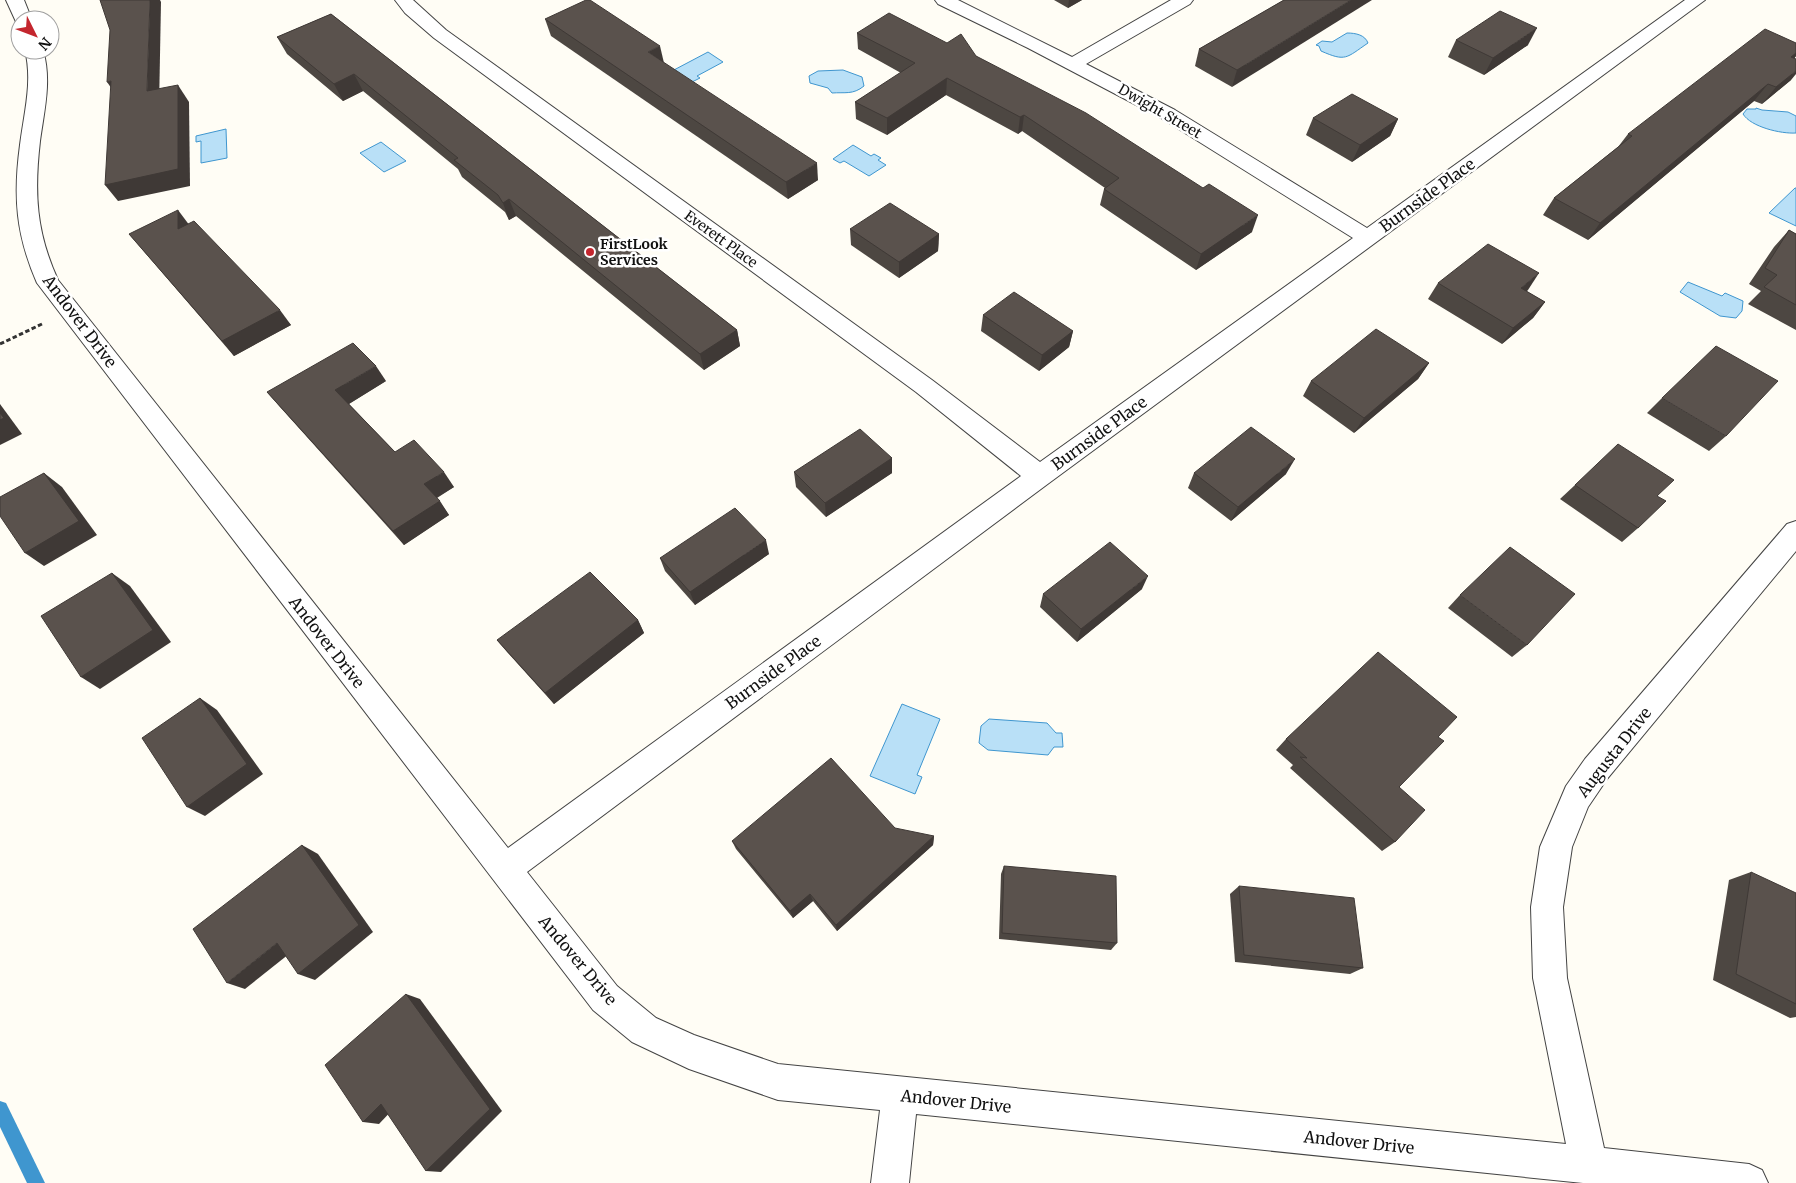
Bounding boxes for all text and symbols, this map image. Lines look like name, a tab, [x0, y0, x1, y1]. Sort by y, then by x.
north arrow	[10, 10, 60, 60]
text: N	[34, 34, 55, 54]
street label: Dwight Street	[1115, 80, 1205, 142]
street label: Burnside Place	[1375, 154, 1479, 236]
street label: Everett Place	[681, 206, 761, 272]
place label: FirstLook Services	[600, 235, 668, 269]
marker: FirstLook Services	[584, 246, 596, 258]
street label: Andover Drive	[38, 270, 121, 371]
street label: Burnside Place	[1047, 392, 1151, 474]
street label: Andover Drive	[284, 591, 369, 692]
street label: Burnside Place	[721, 631, 825, 713]
street label: Augusta Drive	[1572, 703, 1655, 802]
street label: Andover Drive	[534, 910, 621, 1009]
street label: Andover Drive	[899, 1085, 1012, 1117]
street label: Andover Drive	[1302, 1126, 1415, 1158]

